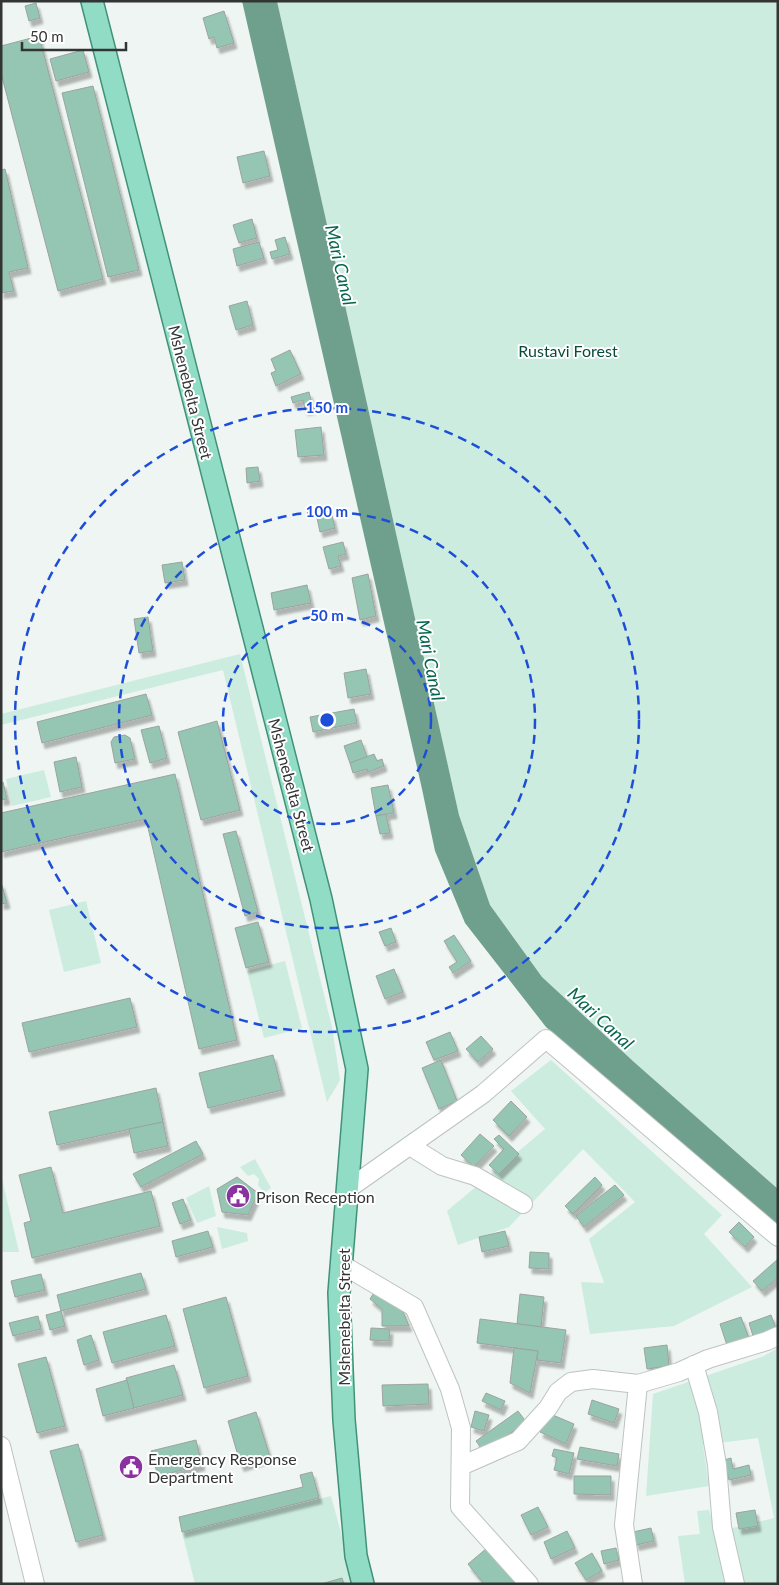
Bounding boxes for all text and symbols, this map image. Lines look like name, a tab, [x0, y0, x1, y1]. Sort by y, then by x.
scale bar	[22, 20, 126, 52]
text: 50 m	[30, 27, 64, 45]
water label: Mari Canal	[321, 223, 361, 307]
street label: Mshenebelta Street	[165, 323, 217, 461]
park label: Rustavi Forest	[518, 341, 618, 360]
text: 150 m	[306, 398, 348, 416]
text: 100 m	[306, 502, 348, 520]
text: 50 m	[310, 606, 344, 624]
water label: Mari Canal	[412, 618, 450, 702]
centre of rings	[318, 711, 336, 729]
street label: Mshenebelta Street	[265, 716, 319, 854]
water label: Mari Canal	[563, 982, 639, 1054]
public building icon: Prison Reception	[225, 1183, 251, 1209]
place label: Prison Reception	[256, 1187, 375, 1206]
street label: Mshenebelta Street	[334, 1248, 353, 1386]
place label: Emergency Response Department	[148, 1449, 297, 1486]
public building icon: Emergency Response Department	[118, 1454, 144, 1480]

